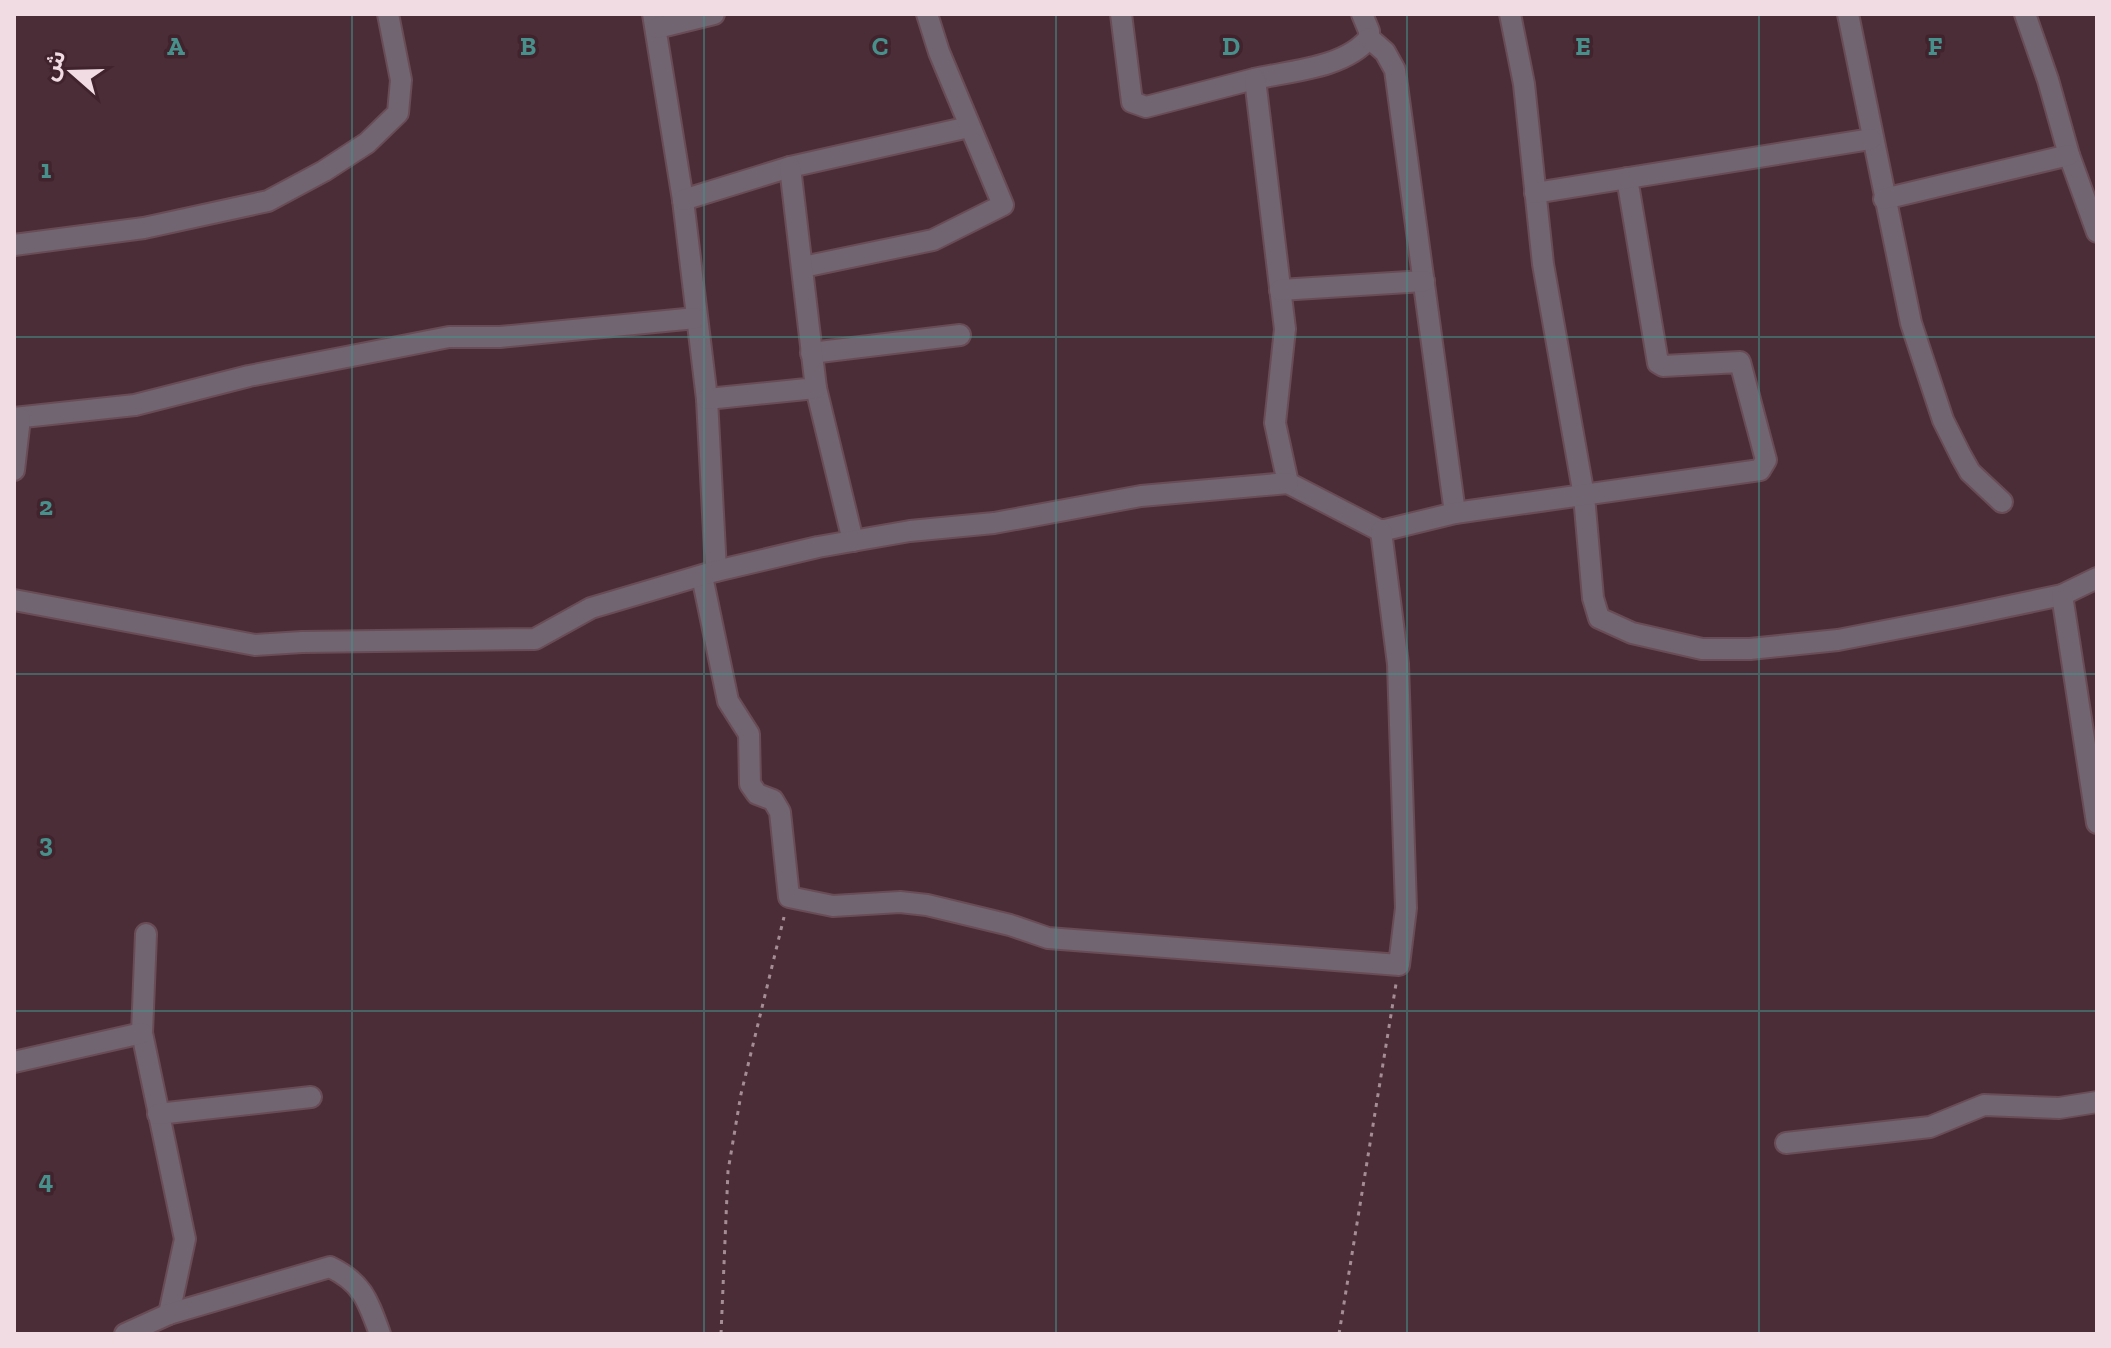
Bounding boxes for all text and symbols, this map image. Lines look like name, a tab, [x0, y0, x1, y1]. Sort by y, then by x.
text: A	[167, 30, 185, 62]
text: B	[520, 30, 536, 62]
text: C	[872, 30, 888, 62]
text: D	[1222, 30, 1240, 62]
text: E	[1575, 30, 1591, 62]
text: F	[1928, 30, 1943, 62]
north arrow	[32, 32, 112, 112]
text: ش	[36, 47, 72, 84]
text: 1	[41, 153, 52, 185]
text: 2	[39, 490, 53, 522]
text: 3	[39, 827, 53, 859]
text: 4	[39, 1164, 54, 1196]

